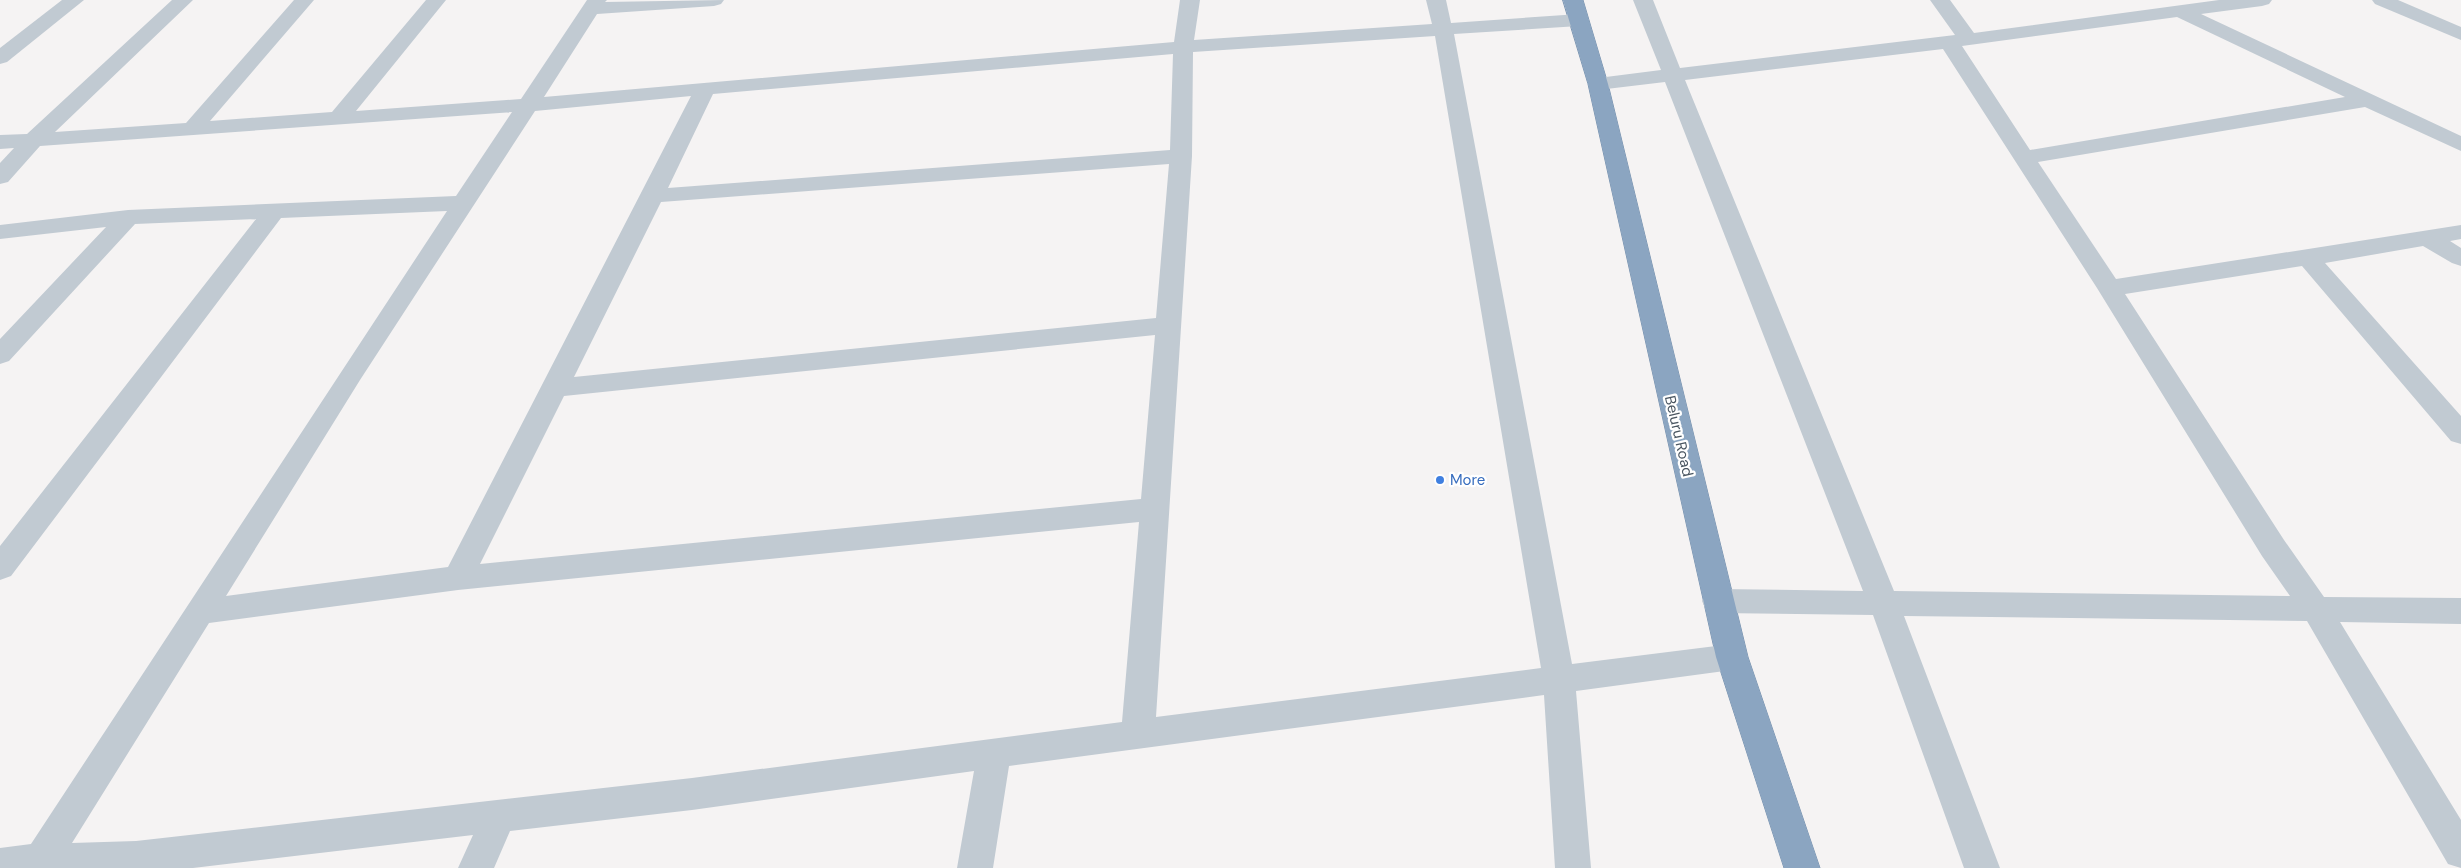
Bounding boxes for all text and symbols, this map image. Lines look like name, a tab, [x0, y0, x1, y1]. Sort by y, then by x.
street label: Beluru Road	[1660, 394, 1698, 478]
place label: More	[1450, 470, 1485, 490]
marker: More	[1434, 474, 1446, 486]

